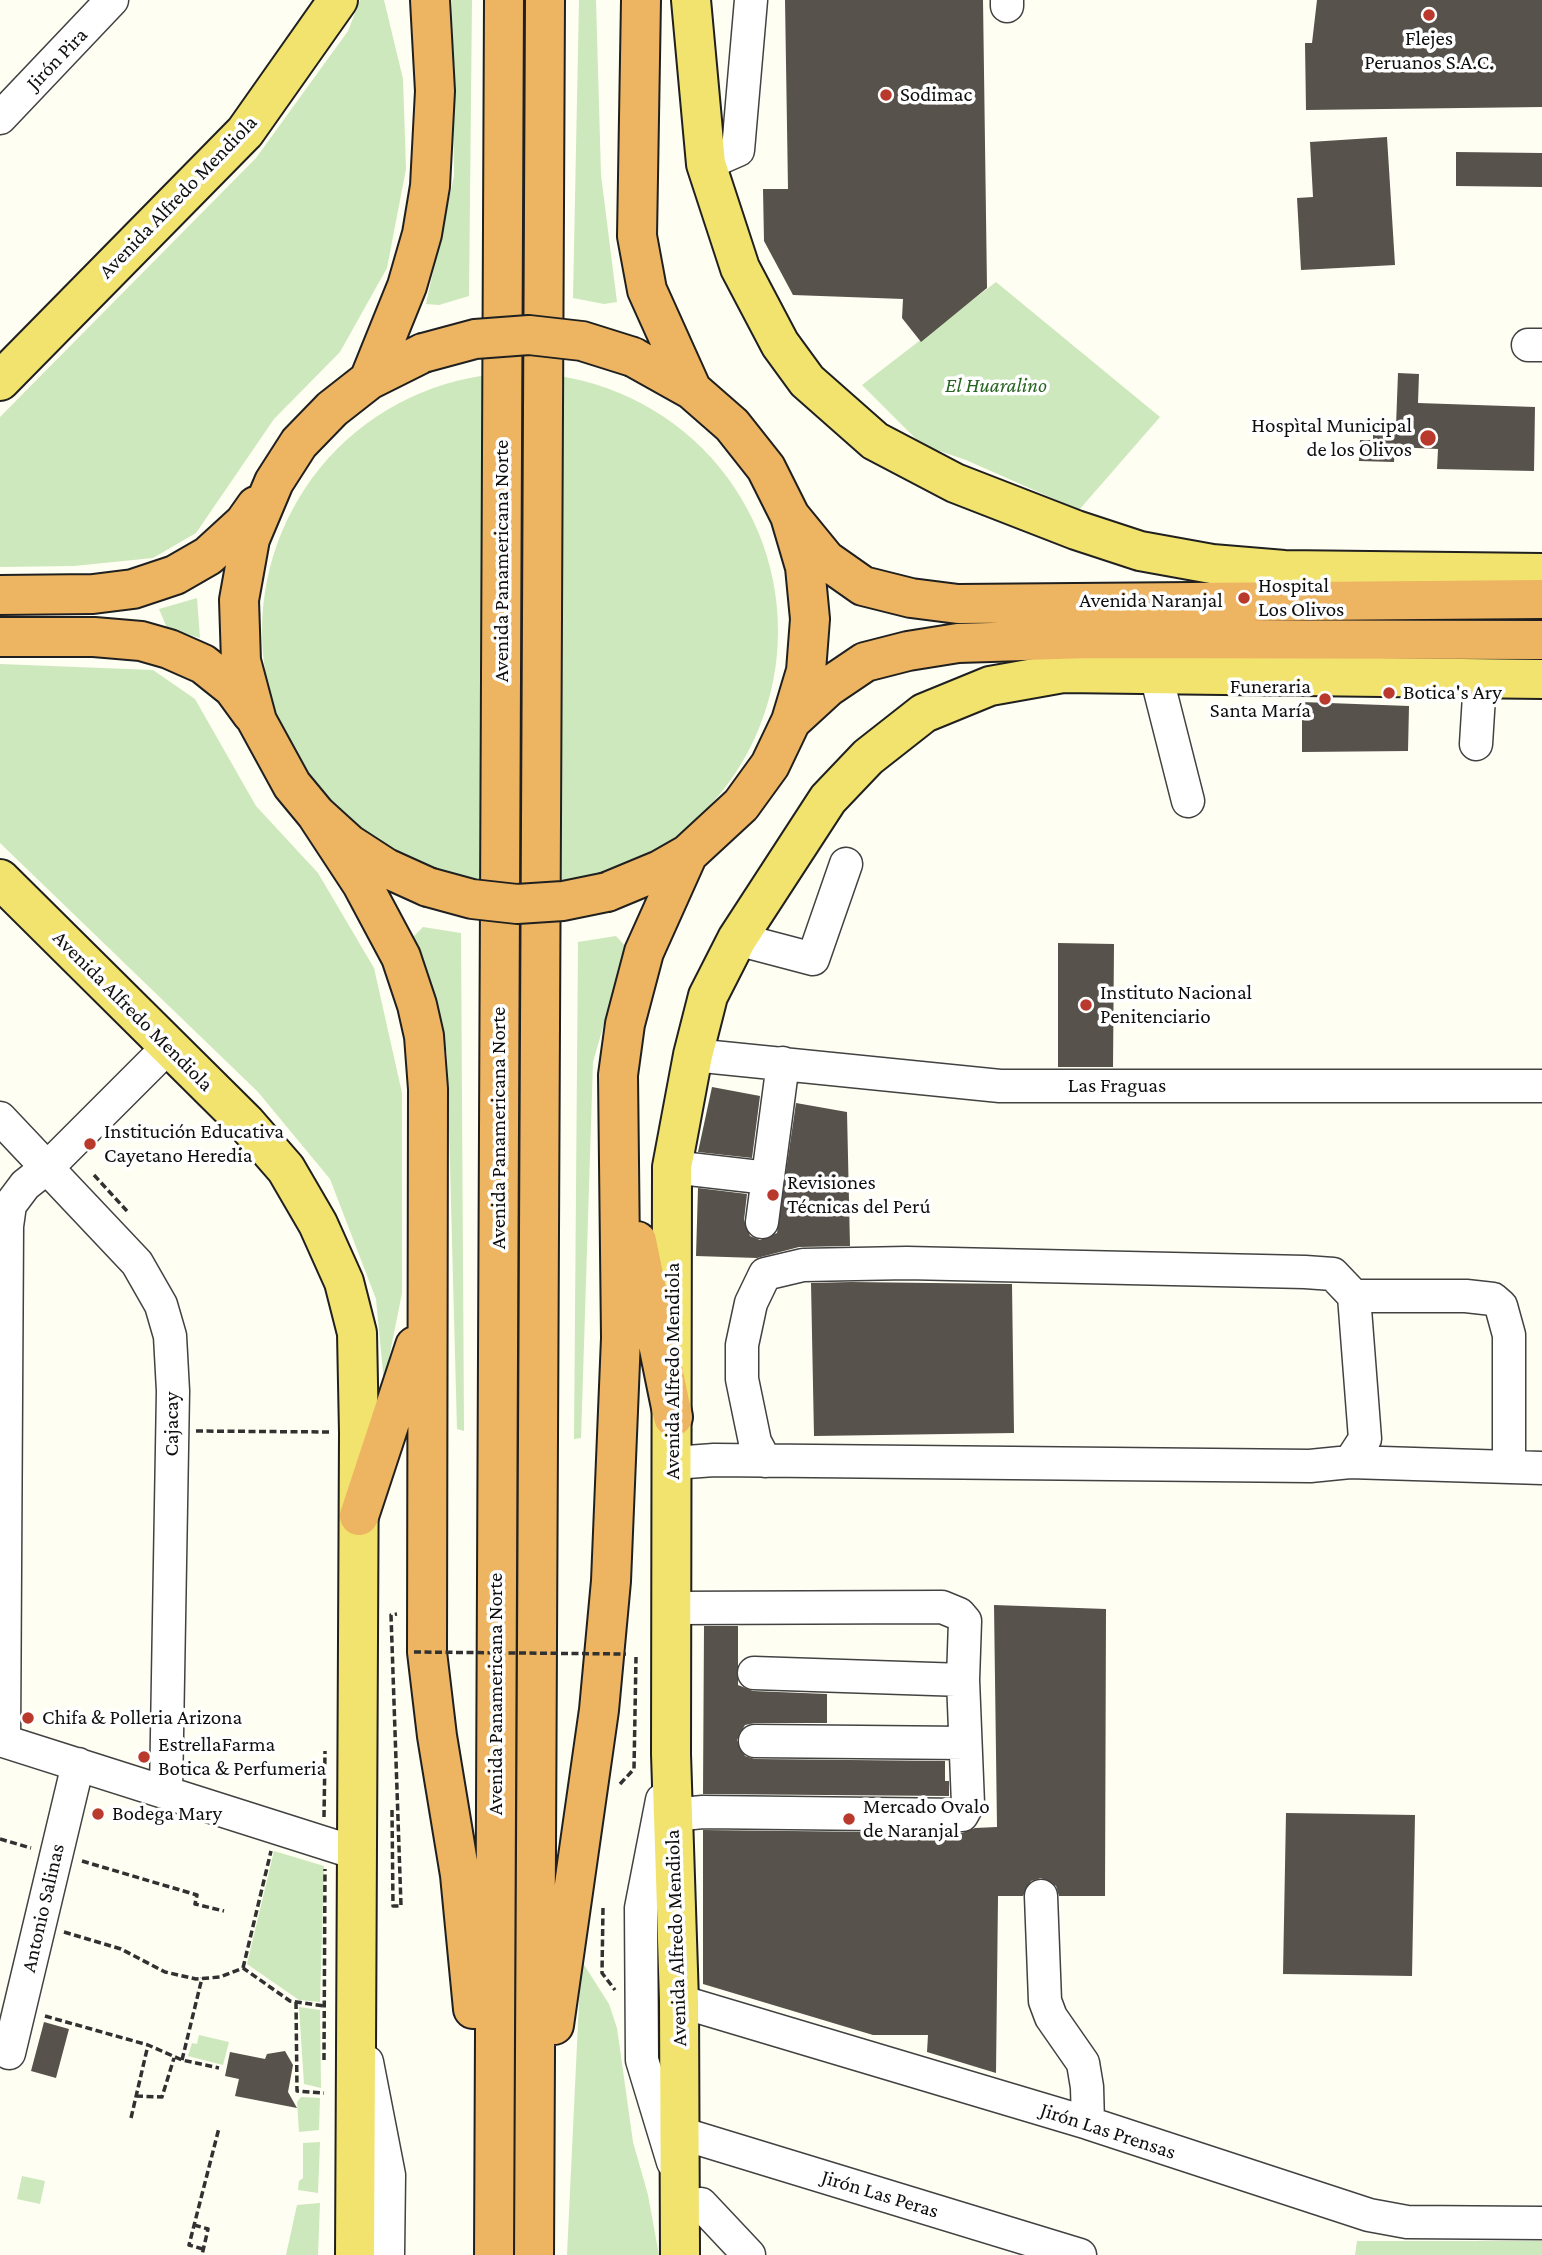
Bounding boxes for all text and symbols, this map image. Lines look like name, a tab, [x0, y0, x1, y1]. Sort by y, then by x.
marker: Flejes Peruanos S.A.C.	[1421, 7, 1437, 23]
street label: Jirón Pira	[21, 22, 93, 96]
place label: Flejes Peruanos S.A.C.	[1364, 26, 1494, 76]
place label: Sodimac	[900, 82, 972, 108]
marker: Sodimac	[878, 87, 894, 103]
street label: Avenida Alfredo Mendiola	[94, 110, 262, 284]
park label: El Huaralino	[945, 373, 1047, 399]
place label: Hospìtal Municipal de los Olivos	[1251, 413, 1412, 463]
marker: Hospìtal Municipal de los Olivos	[1418, 428, 1438, 448]
street label: Avenida Panamericana Norte	[489, 440, 515, 682]
place label: Hospital Los Olivos	[1258, 573, 1344, 623]
street label: Avenida Naranjal	[1079, 588, 1223, 614]
marker: Hospital Los Olivos	[1236, 590, 1252, 606]
place label: Funeraria Santa María	[1210, 674, 1311, 724]
place label: Botica's Ary	[1403, 680, 1502, 706]
marker: Botica's Ary	[1381, 685, 1397, 701]
marker: Funeraria Santa María	[1317, 691, 1333, 707]
street label: Avenida Alfredo Mendiola	[47, 925, 219, 1097]
place label: Instituto Nacional Penitenciario	[1100, 980, 1252, 1030]
marker: Instituto Nacional Penitenciario	[1078, 997, 1094, 1013]
street label: Avenida Panamericana Norte	[486, 1007, 512, 1249]
street label: Las Fraguas	[1068, 1073, 1166, 1099]
place label: Institución Educativa Cayetano Heredia	[104, 1119, 284, 1169]
marker: Institución Educativa Cayetano Heredia	[82, 1136, 98, 1152]
place label: Revisiones Técnicas del Perú	[787, 1170, 931, 1220]
marker: Revisiones Técnicas del Perú	[765, 1187, 781, 1203]
street label: Avenida Alfredo Mendiola	[660, 1262, 686, 1480]
street label: Cajacay	[159, 1392, 185, 1456]
street label: Avenida Panamericana Norte	[483, 1573, 509, 1815]
place label: Chifa & Polleria Arizona	[42, 1705, 242, 1731]
marker: Chifa & Polleria Arizona	[20, 1710, 36, 1726]
place label: EstrellaFarma Botica & Perfumeria	[158, 1732, 326, 1782]
marker: EstrellaFarma Botica & Perfumeria	[136, 1749, 152, 1765]
place label: Mercado Ovalo de Naranjal	[863, 1794, 990, 1844]
place label: Bodega Mary	[112, 1801, 222, 1827]
marker: Bodega Mary	[90, 1806, 106, 1822]
marker: Mercado Ovalo de Naranjal	[841, 1811, 857, 1827]
street label: Avenida Alfredo Mendiola	[660, 1829, 692, 2047]
street label: Antonio Salinas	[16, 1841, 70, 1975]
street label: Jirón Las Prensas	[1037, 2097, 1179, 2165]
street label: Jirón Las Peras	[818, 2164, 942, 2224]

